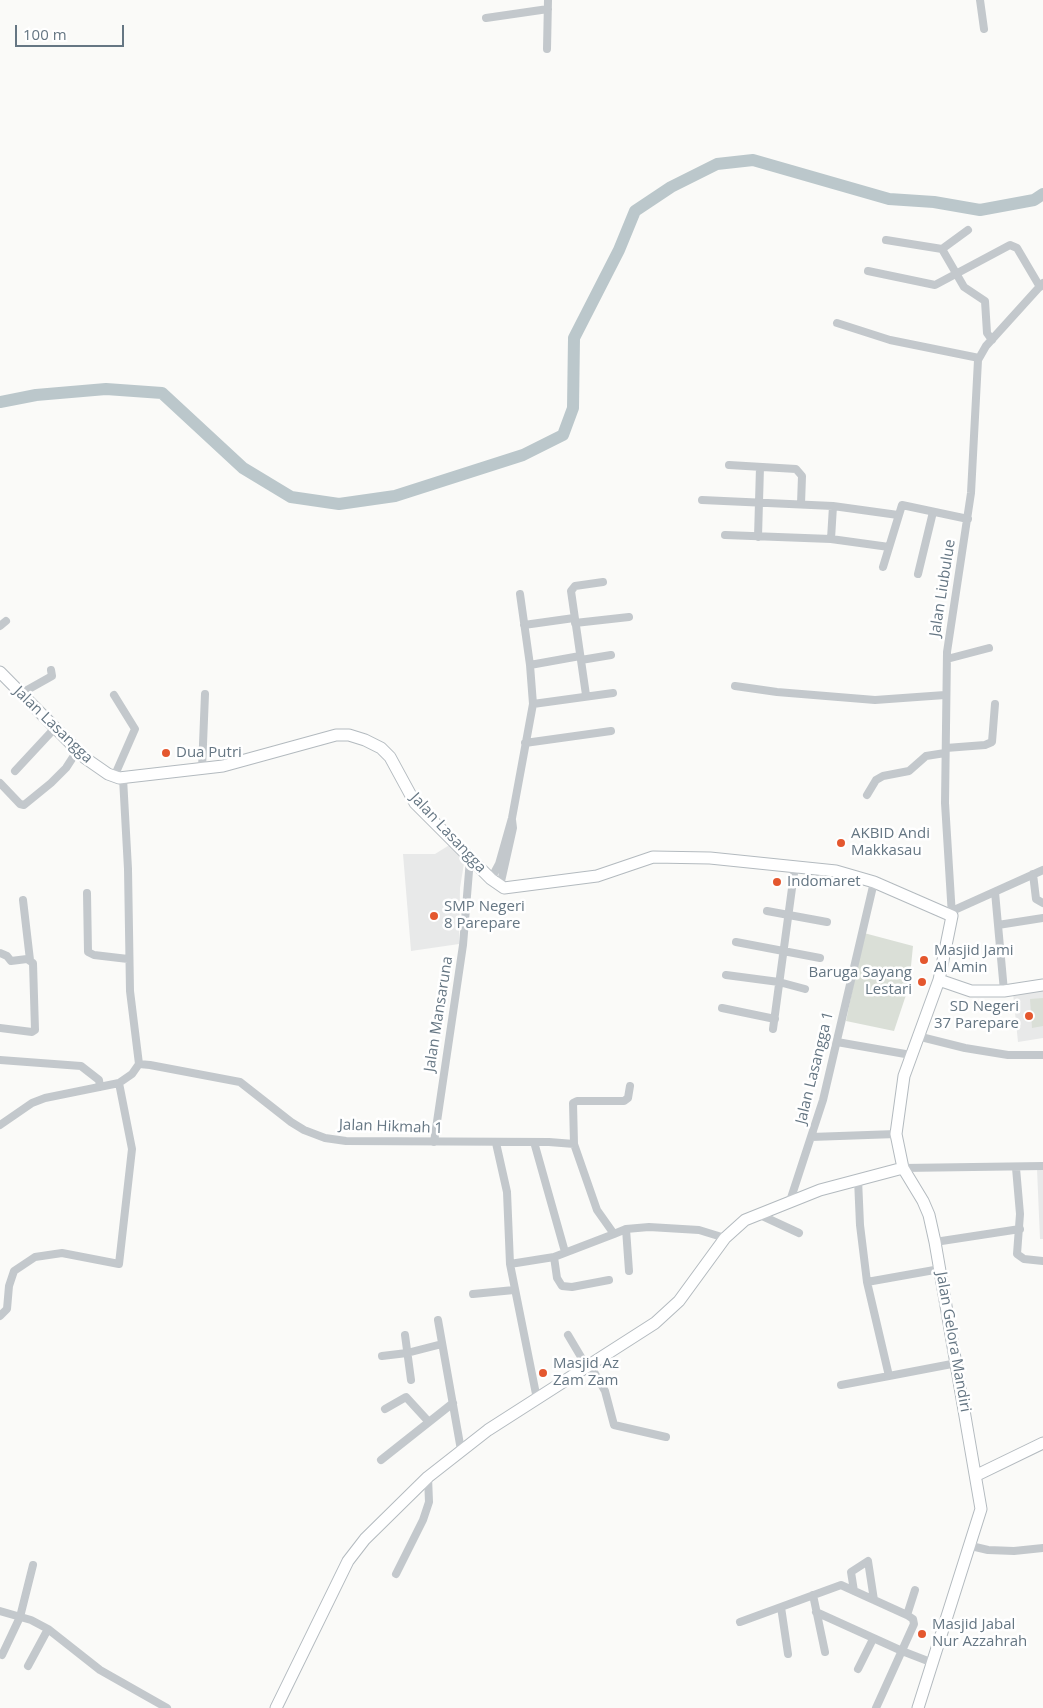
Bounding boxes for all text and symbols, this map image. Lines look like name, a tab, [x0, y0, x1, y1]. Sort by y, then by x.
scale bar	[18, 15, 126, 47]
text: 100 m	[23, 24, 67, 44]
street label: Jalan Liubulue	[926, 538, 960, 638]
street label: Jalan Lasangga	[10, 683, 96, 767]
place label: Dua Putri	[176, 744, 242, 762]
marker: Dua Putri	[160, 747, 172, 759]
street label: Jalan Lasangga	[406, 789, 490, 877]
place label: AKBID Andi Makkasau	[851, 825, 930, 860]
marker: AKBID Andi Makkasau	[835, 837, 847, 849]
place label: Indomaret	[787, 873, 861, 891]
marker: Indomaret	[771, 876, 783, 888]
place label: SMP Negeri 8 Parepare	[444, 898, 525, 933]
marker: SMP Negeri 8 Parepare	[428, 910, 440, 922]
place label: Masjid Jami Al Amin	[934, 942, 1014, 977]
marker: Masjid Jami Al Amin	[918, 954, 930, 966]
street label: Jalan Mansaruna	[421, 955, 457, 1073]
place label: Baruga Sayang Lestari	[809, 964, 912, 999]
marker: Baruga Sayang Lestari	[916, 976, 928, 988]
place label: SD Negeri 37 Parepare	[934, 998, 1019, 1033]
street label: Jalan Lasangga 1	[792, 1010, 838, 1126]
marker: SD Negeri 37 Parepare	[1023, 1010, 1035, 1022]
street label: Jalan Hikmah 1	[339, 1116, 443, 1138]
street label: Jalan Gelora Mandiri	[932, 1271, 974, 1413]
place label: Masjid Az Zam Zam	[553, 1355, 619, 1390]
marker: Masjid Az Zam Zam	[537, 1367, 549, 1379]
place label: Masjid Jabal Nur Azzahrah	[932, 1616, 1027, 1651]
marker: Masjid Jabal Nur Azzahrah	[916, 1628, 928, 1640]

